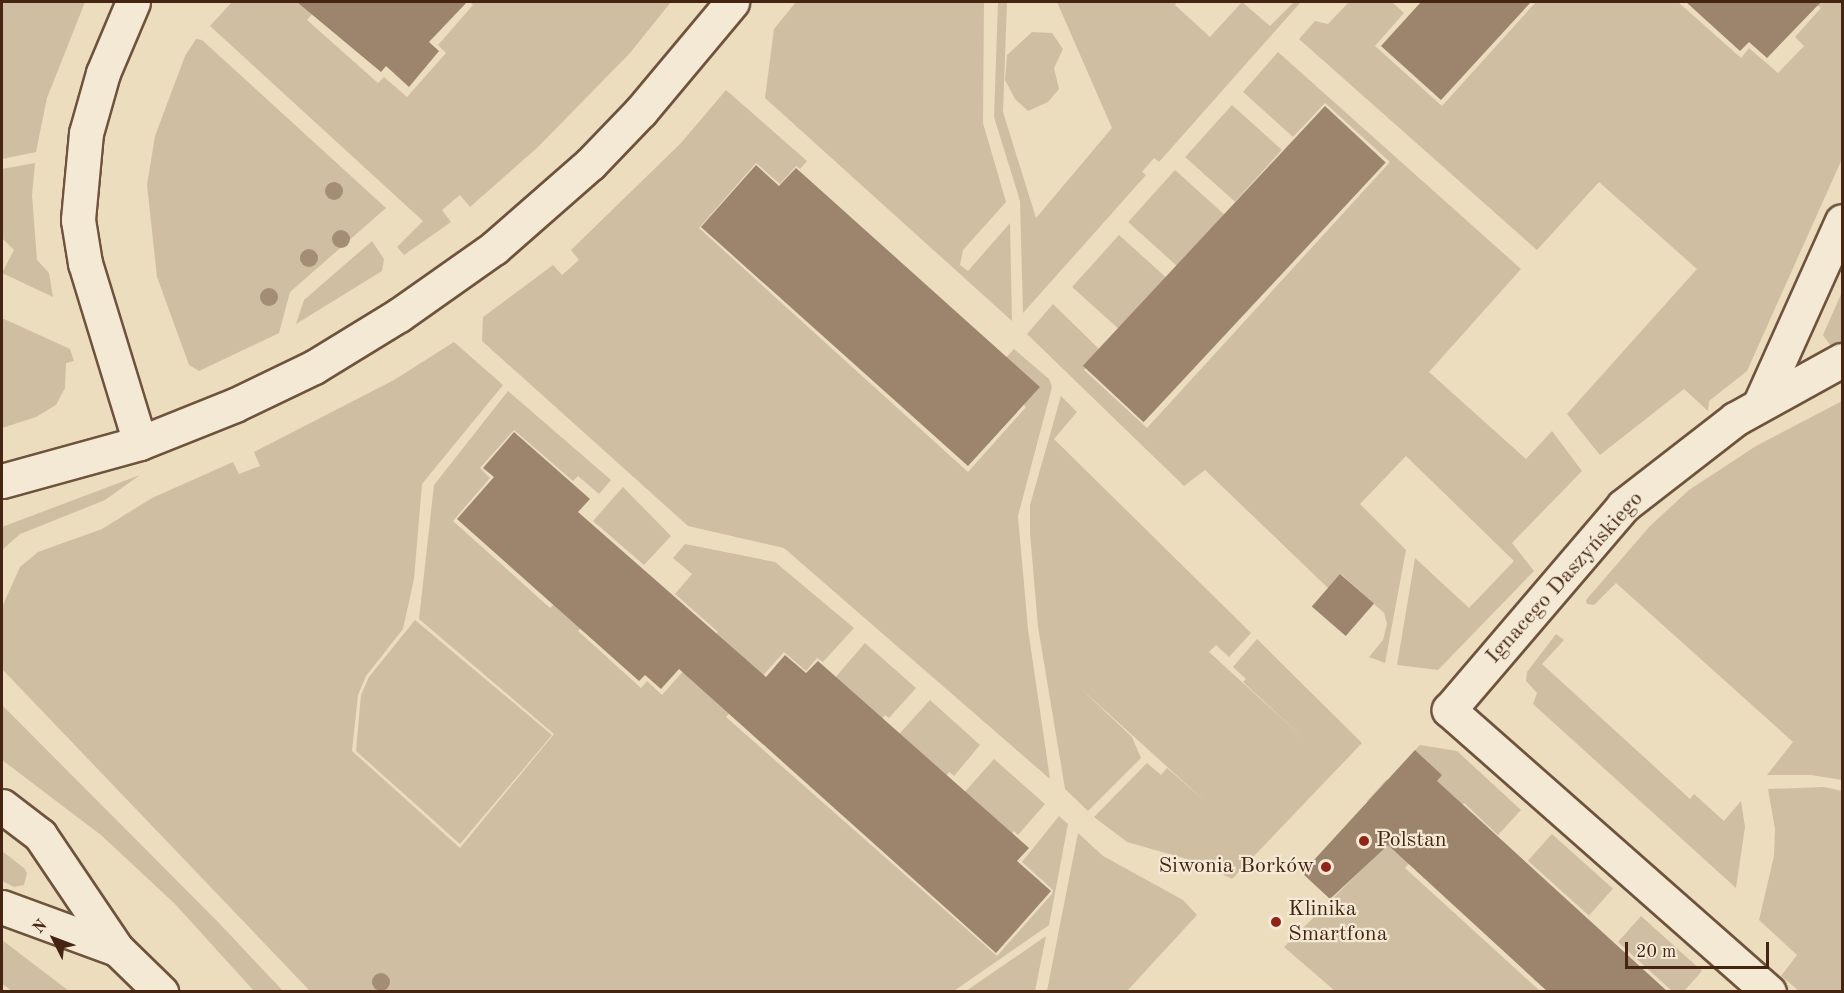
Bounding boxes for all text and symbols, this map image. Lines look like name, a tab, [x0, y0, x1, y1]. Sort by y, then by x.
street label: Ignacego Daszyńskiego	[1481, 486, 1649, 670]
place label: Polstan	[1376, 828, 1447, 854]
marker: Polstan	[1357, 834, 1371, 848]
place label: Siwonia Borków	[1158, 854, 1314, 880]
marker: Siwonia Borków	[1319, 860, 1333, 874]
place label: Klinika Smartfona	[1288, 896, 1388, 948]
north arrow	[24, 909, 84, 969]
marker: Klinika Smartfona	[1269, 915, 1283, 929]
text: N	[31, 917, 51, 937]
scale bar	[1628, 930, 1772, 968]
text: 20 m	[1636, 943, 1676, 961]

